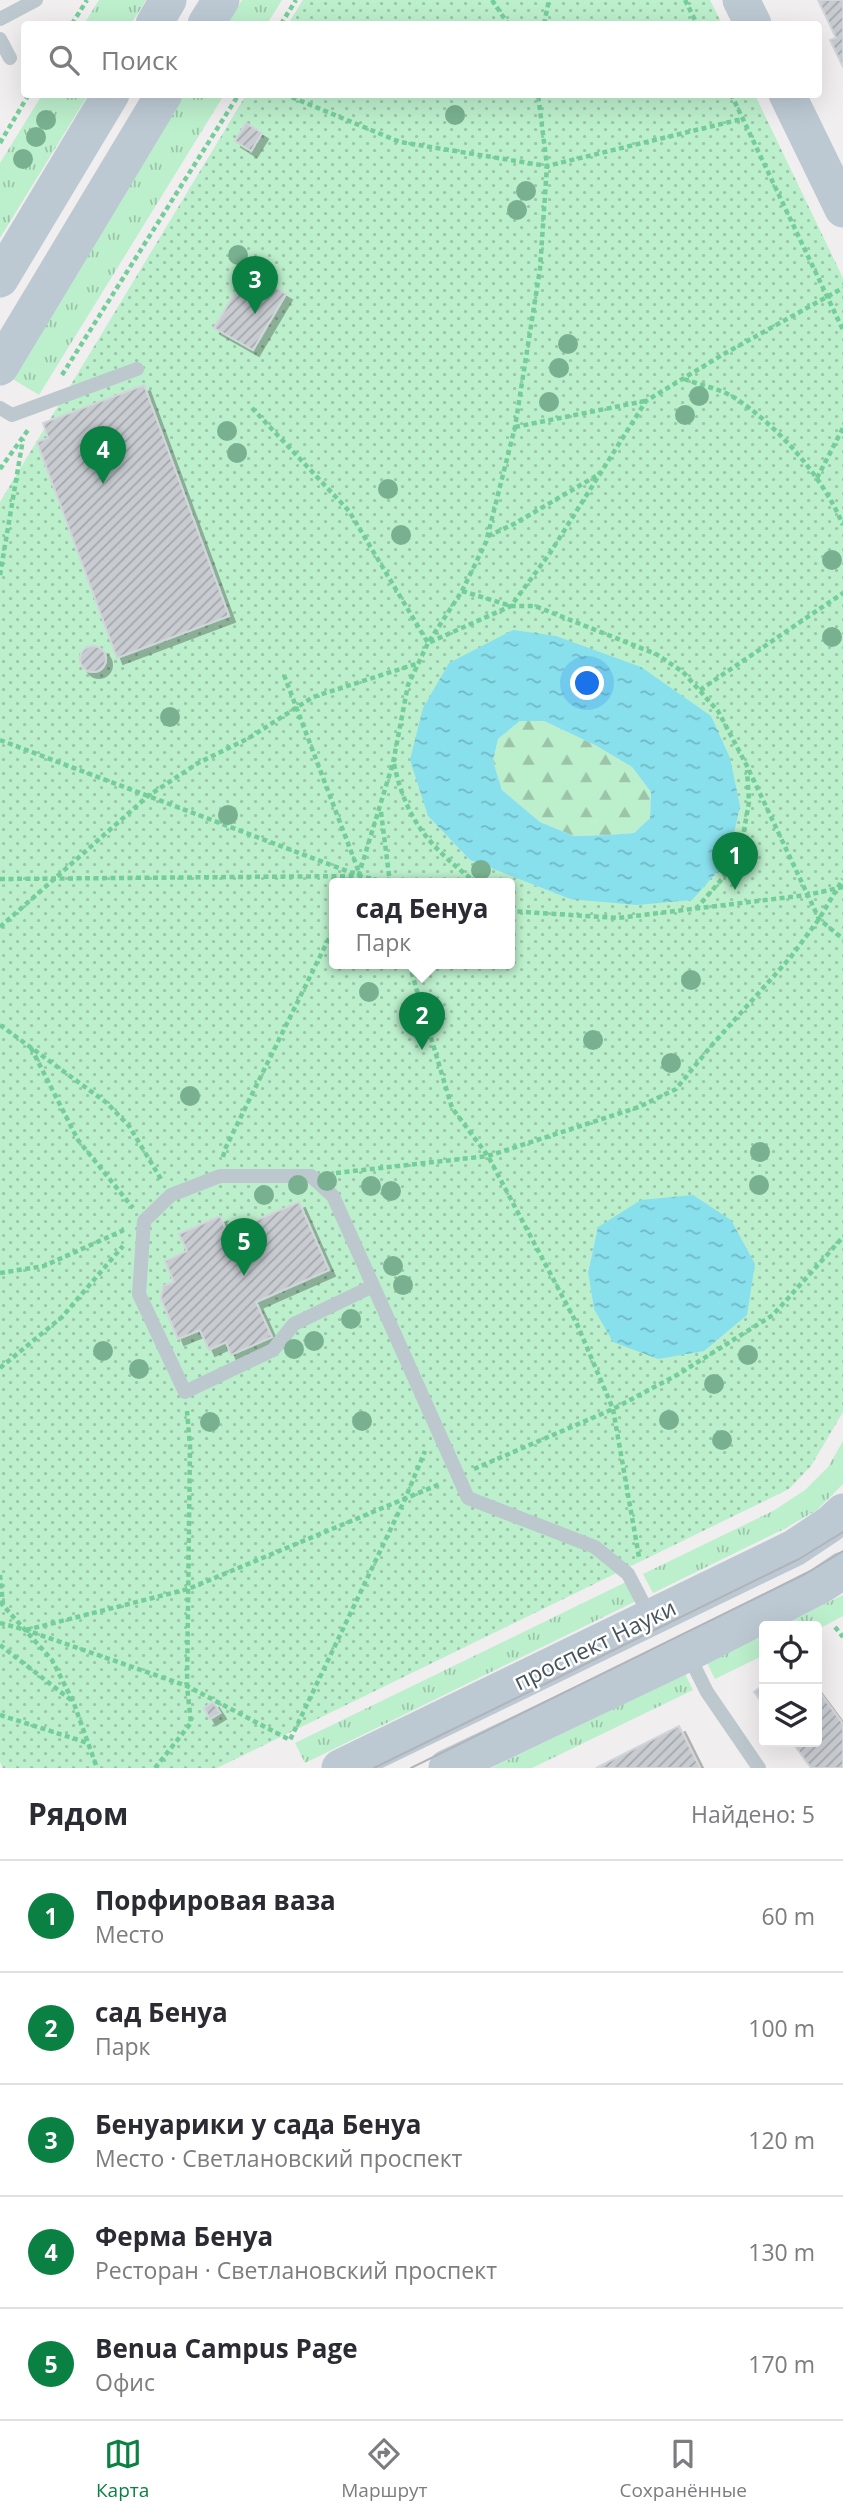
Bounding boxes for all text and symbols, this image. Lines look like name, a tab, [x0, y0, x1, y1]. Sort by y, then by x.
search box	[21, 21, 822, 98]
icon: search	[45, 41, 83, 79]
text: Поиск	[101, 42, 178, 78]
pin: 3	[232, 256, 278, 314]
pin: 4	[80, 426, 126, 484]
your location	[570, 666, 604, 700]
pin: 1	[712, 832, 758, 890]
popup	[329, 878, 515, 969]
text: сад Бенуа	[356, 890, 488, 926]
text: Парк	[356, 926, 411, 958]
pin: 2	[399, 992, 445, 1050]
pin: 5	[221, 1218, 267, 1276]
street label: проспект Науки	[508, 1591, 681, 1697]
map controls	[759, 1621, 822, 1747]
button: locate	[759, 1621, 822, 1684]
button: layers	[759, 1684, 822, 1747]
text: Рядом	[28, 1793, 128, 1834]
text: Найдено: 5	[691, 1798, 815, 1830]
text: Порфировая ваза	[95, 1882, 336, 1918]
text: 1	[44, 1900, 58, 1932]
text: 60 m	[761, 1900, 815, 1932]
text: Место	[95, 1918, 164, 1950]
text: сад Бенуа	[95, 1994, 228, 2030]
text: 2	[44, 2012, 58, 2044]
text: 100 m	[748, 2012, 815, 2044]
text: Парк	[95, 2030, 150, 2062]
text: Бенуарики у сада Бенуа	[95, 2106, 421, 2142]
text: 3	[44, 2124, 58, 2156]
text: 120 m	[748, 2124, 815, 2156]
text: Место · Светлановский проспект	[95, 2142, 462, 2174]
text: Ферма Бенуа	[95, 2218, 273, 2254]
text: 4	[44, 2236, 58, 2268]
text: 130 m	[748, 2236, 815, 2268]
text: Ресторан · Светлановский проспект	[95, 2254, 497, 2286]
text: Benua Campus Page	[95, 2330, 358, 2366]
text: 5	[44, 2348, 58, 2380]
text: 170 m	[748, 2348, 815, 2380]
text: Офис	[95, 2366, 155, 2398]
tab: Карта	[96, 2435, 149, 2503]
tab: Маршрут	[341, 2435, 428, 2503]
tab: Сохранённые	[619, 2435, 747, 2503]

